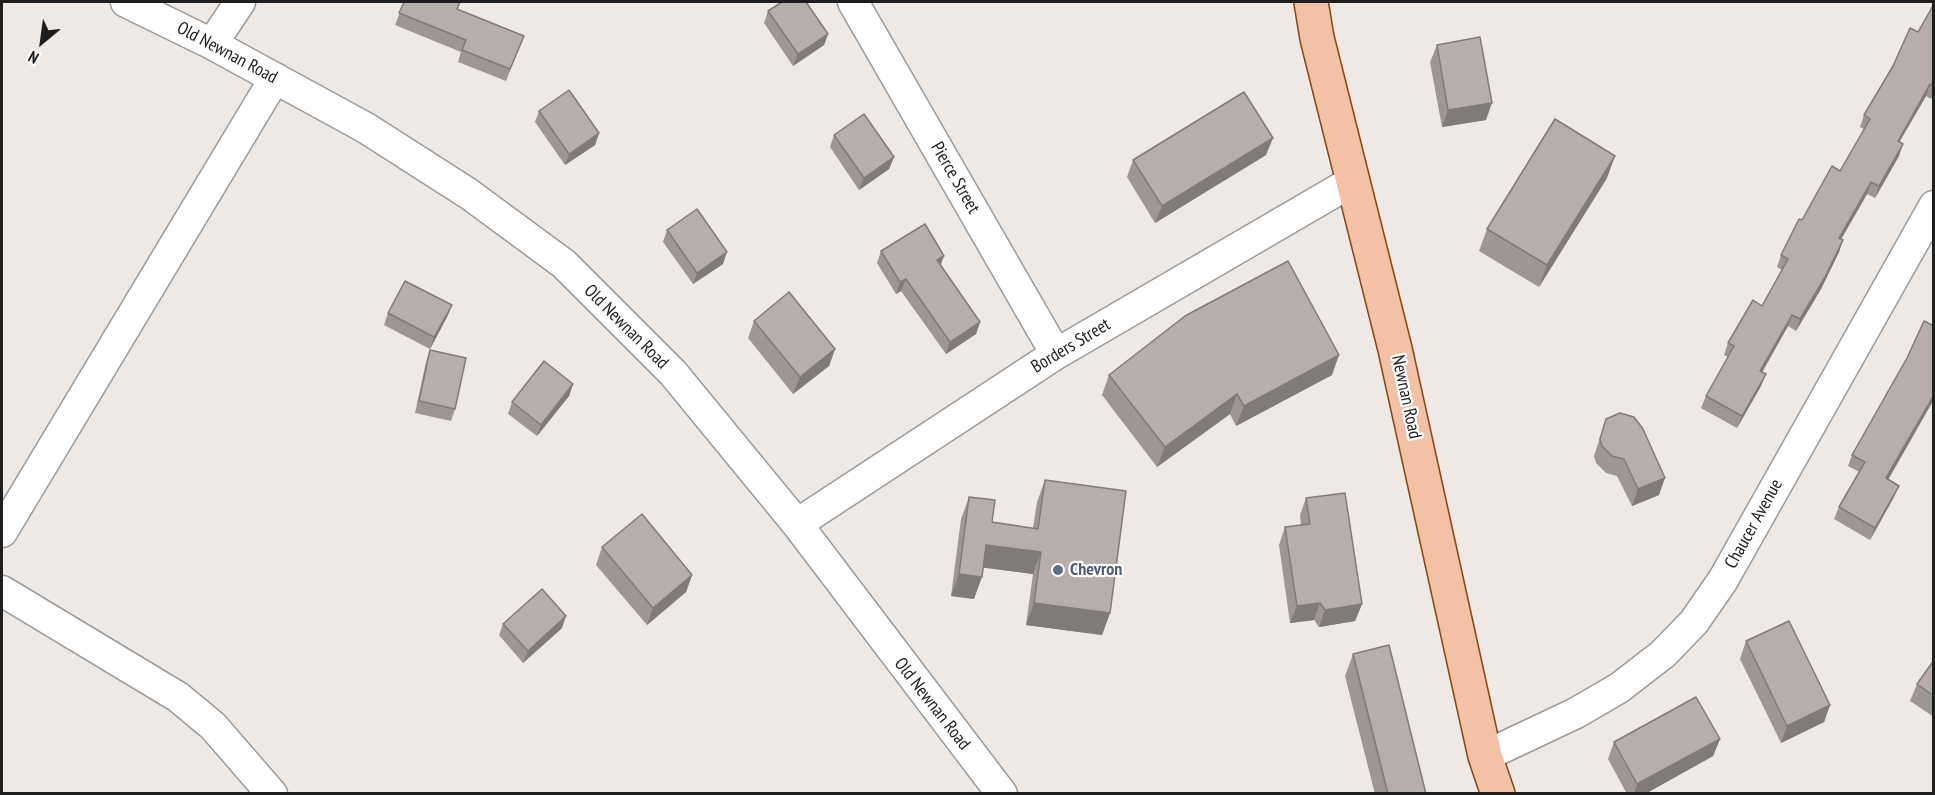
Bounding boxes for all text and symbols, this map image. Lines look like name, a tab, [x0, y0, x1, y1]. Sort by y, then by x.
north arrow	[12, 12, 72, 72]
street label: Old Newnan Road	[173, 17, 281, 89]
text: N	[25, 47, 42, 69]
street label: Pierce Street	[926, 138, 984, 218]
street label: Old Newnan Road	[579, 280, 673, 374]
street label: Borders Street	[1028, 314, 1114, 378]
street label: Newnan Road	[1387, 353, 1425, 441]
street label: Chaucer Avenue	[1721, 475, 1787, 573]
place label: Chevron	[1070, 559, 1122, 581]
marker: Chevron	[1051, 563, 1065, 577]
street label: Old Newnan Road	[889, 654, 975, 754]

